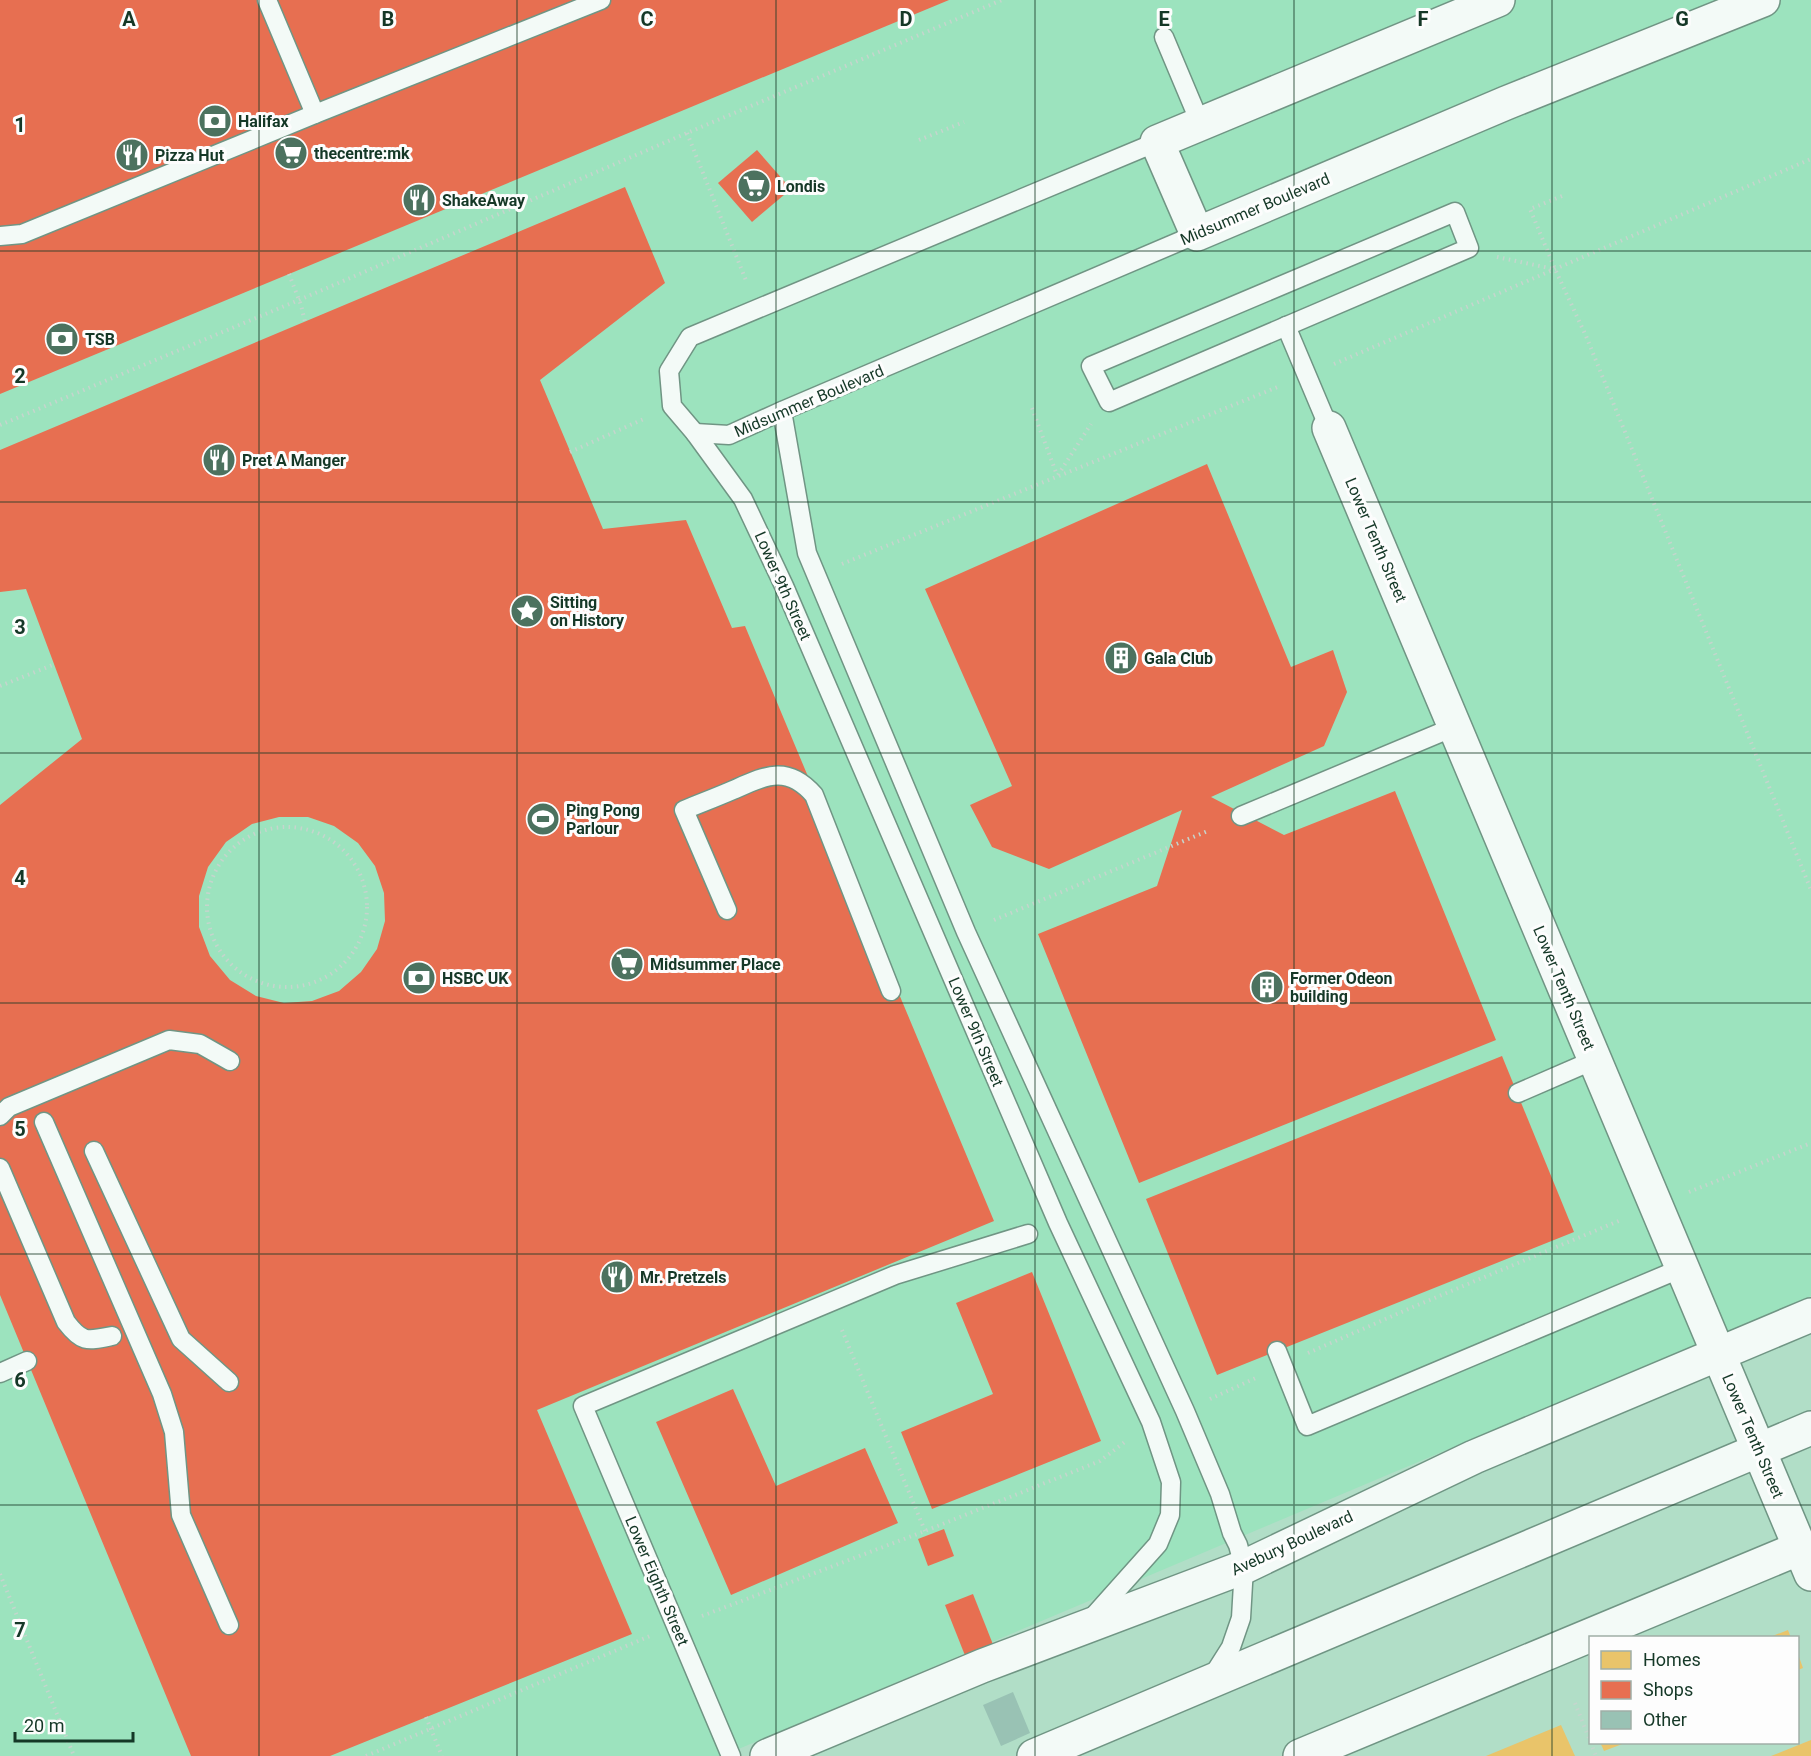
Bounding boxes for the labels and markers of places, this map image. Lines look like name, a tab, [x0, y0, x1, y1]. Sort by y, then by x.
bank icon: Halifax	[197, 103, 233, 139]
place label: Halifax	[238, 112, 290, 131]
supermarket icon: thecentre:mk	[273, 135, 309, 171]
restaurant icon: Pizza Hut	[114, 137, 150, 173]
place label: thecentre:mk	[314, 144, 410, 163]
place label: Pizza Hut	[155, 146, 225, 165]
supermarket icon: Londis	[736, 168, 772, 204]
place label: Londis	[777, 177, 825, 196]
restaurant icon: ShakeAway	[401, 182, 437, 218]
place label: ShakeAway	[442, 191, 526, 210]
bank icon: TSB	[44, 321, 80, 357]
place label: TSB	[85, 330, 115, 349]
restaurant icon: Pret A Manger	[201, 442, 237, 478]
place label: Pret A Manger	[242, 451, 346, 470]
place icon: Sitting on History	[509, 593, 545, 629]
place label: Sitting on History	[550, 593, 625, 630]
building icon: Gala Club	[1103, 640, 1139, 676]
place label: Gala Club	[1144, 649, 1213, 668]
sports icon: Ping Pong Parlour	[525, 801, 561, 837]
place label: Ping Pong Parlour	[566, 801, 640, 838]
supermarket icon: Midsummer Place	[609, 946, 645, 982]
place label: Midsummer Place	[650, 955, 781, 974]
bank icon: HSBC UK	[401, 960, 437, 996]
place label: HSBC UK	[442, 969, 509, 988]
building icon: Former Odeon building	[1249, 969, 1285, 1005]
place label: Former Odeon building	[1290, 969, 1393, 1006]
restaurant icon: Mr. Pretzels	[599, 1259, 635, 1295]
place label: Mr. Pretzels	[640, 1268, 726, 1287]

